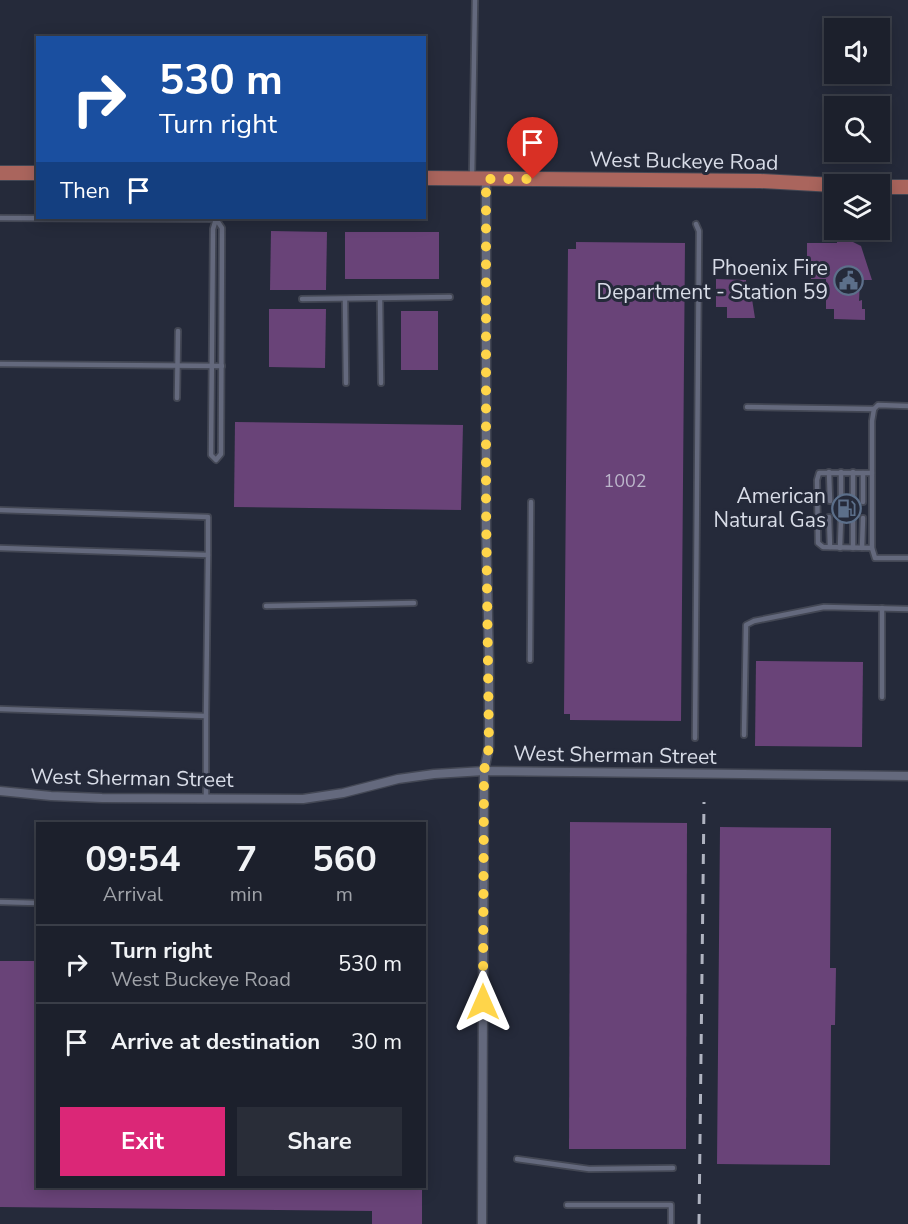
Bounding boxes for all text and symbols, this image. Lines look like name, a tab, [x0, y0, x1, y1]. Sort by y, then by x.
map controls	[824, 18, 890, 240]
button: sound	[824, 18, 890, 84]
text: 530 m	[159, 52, 283, 109]
icon: right	[60, 60, 138, 138]
button: search	[824, 96, 890, 162]
text: Turn right	[159, 106, 277, 143]
pin	[507, 117, 558, 179]
icon: arrive	[516, 126, 549, 159]
street label: West Buckeye Road	[589, 145, 779, 177]
icon: arrive	[122, 174, 155, 207]
button: layers	[824, 174, 890, 240]
text: Then	[60, 176, 110, 206]
place label: Phoenix Fire Department - Station 59	[597, 254, 828, 306]
public building icon: Phoenix Fire Department - Station 59	[833, 264, 865, 296]
house number: 1002	[603, 469, 647, 493]
place label: American Natural Gas	[714, 482, 826, 534]
fuel station icon: American Natural Gas	[831, 492, 863, 524]
street label: West Sherman Street	[513, 739, 717, 771]
street label: West Sherman Street	[30, 762, 234, 794]
text: 09:54	[85, 835, 181, 884]
text: 7	[235, 835, 257, 884]
text: 560	[312, 835, 377, 884]
text: Arrival	[103, 881, 163, 908]
text: min	[230, 881, 263, 908]
text: m	[336, 881, 353, 908]
text: Turn right	[111, 936, 212, 966]
icon: right	[60, 948, 93, 981]
text: 530 m	[338, 949, 402, 979]
text: West Buckeye Road	[111, 966, 291, 993]
position arrow	[451, 970, 515, 1034]
icon: arrive	[60, 1026, 93, 1059]
text: Arrive at destination	[111, 1027, 320, 1057]
text: 30 m	[351, 1027, 402, 1057]
button: Exit	[60, 1107, 225, 1176]
button: Share	[237, 1107, 402, 1176]

